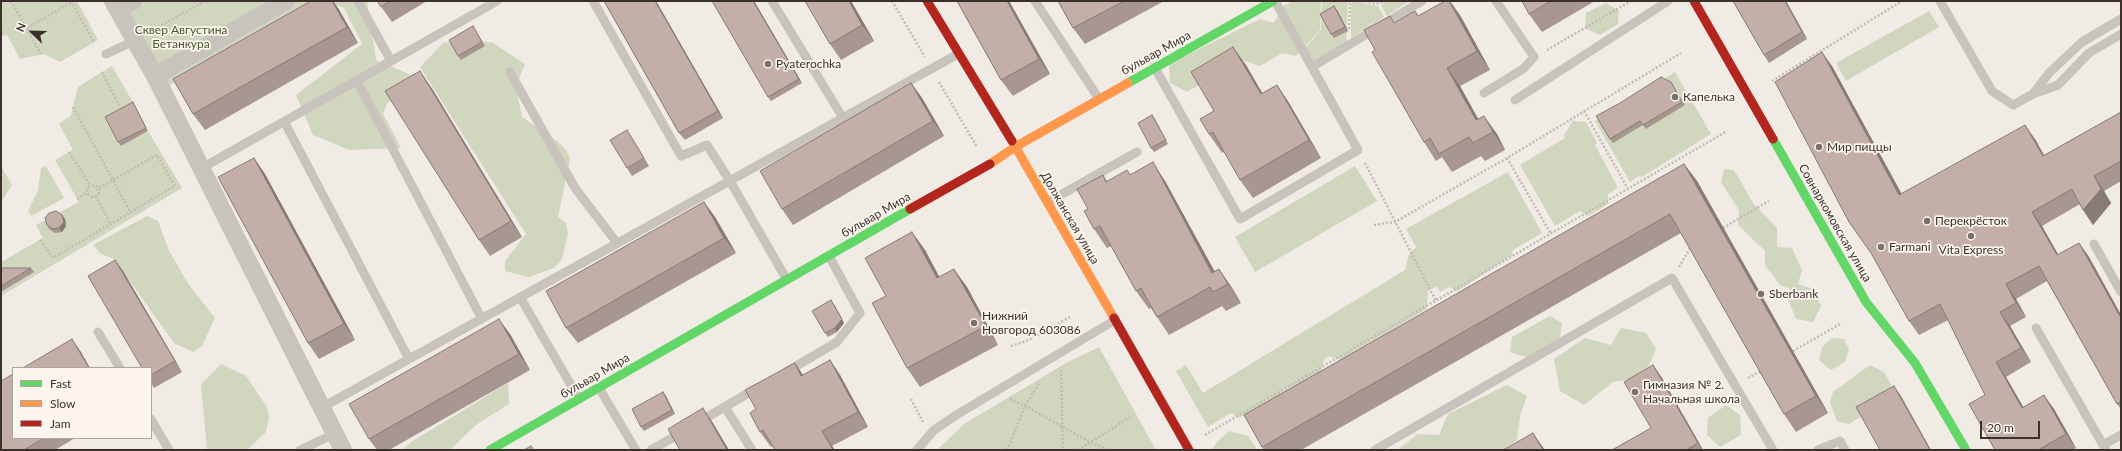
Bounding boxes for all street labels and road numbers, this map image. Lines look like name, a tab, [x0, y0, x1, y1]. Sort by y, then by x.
street label: бульвар Мира	[1119, 28, 1193, 78]
street label: Совнаркомовская улица	[1795, 161, 1875, 285]
street label: Должанская улица	[1038, 169, 1102, 267]
street label: бульвар Мира	[839, 189, 913, 241]
street label: бульвар Мира	[558, 350, 632, 402]

